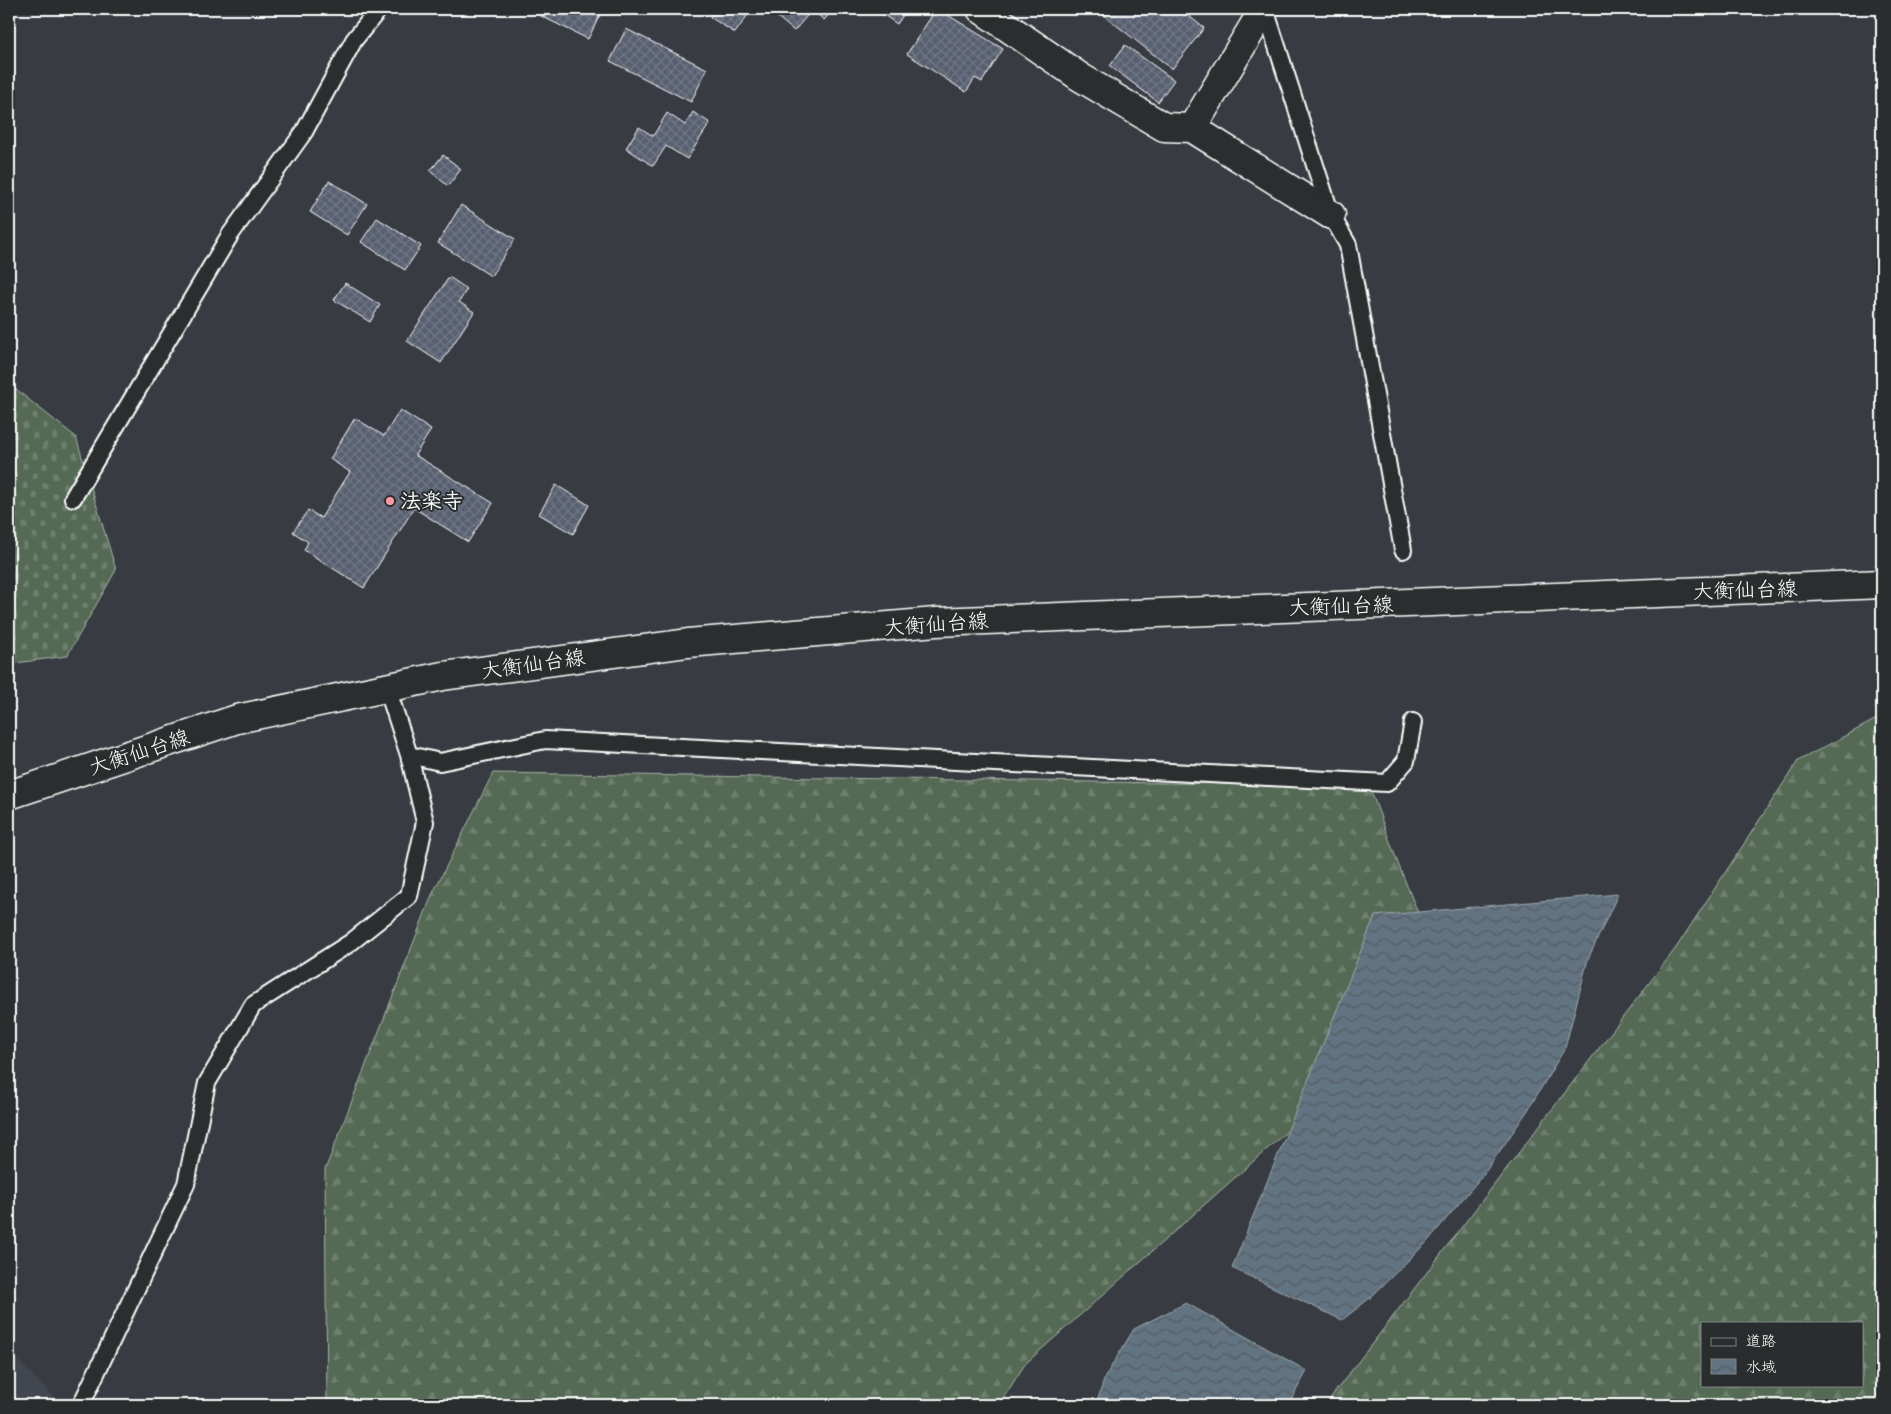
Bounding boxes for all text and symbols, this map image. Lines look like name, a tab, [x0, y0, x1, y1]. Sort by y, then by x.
place label: 法楽寺	[400, 488, 463, 514]
marker: 法楽寺	[384, 495, 396, 507]
street label: 大衡仙台線	[1692, 575, 1798, 605]
street label: 大衡仙台線	[1288, 591, 1394, 621]
street label: 大衡仙台線	[883, 607, 989, 641]
street label: 大衡仙台線	[479, 644, 587, 684]
street label: 大衡仙台線	[85, 723, 193, 781]
legend	[1701, 1322, 1864, 1386]
text: 道路	[1746, 1332, 1776, 1351]
text: 水域	[1746, 1358, 1776, 1377]

